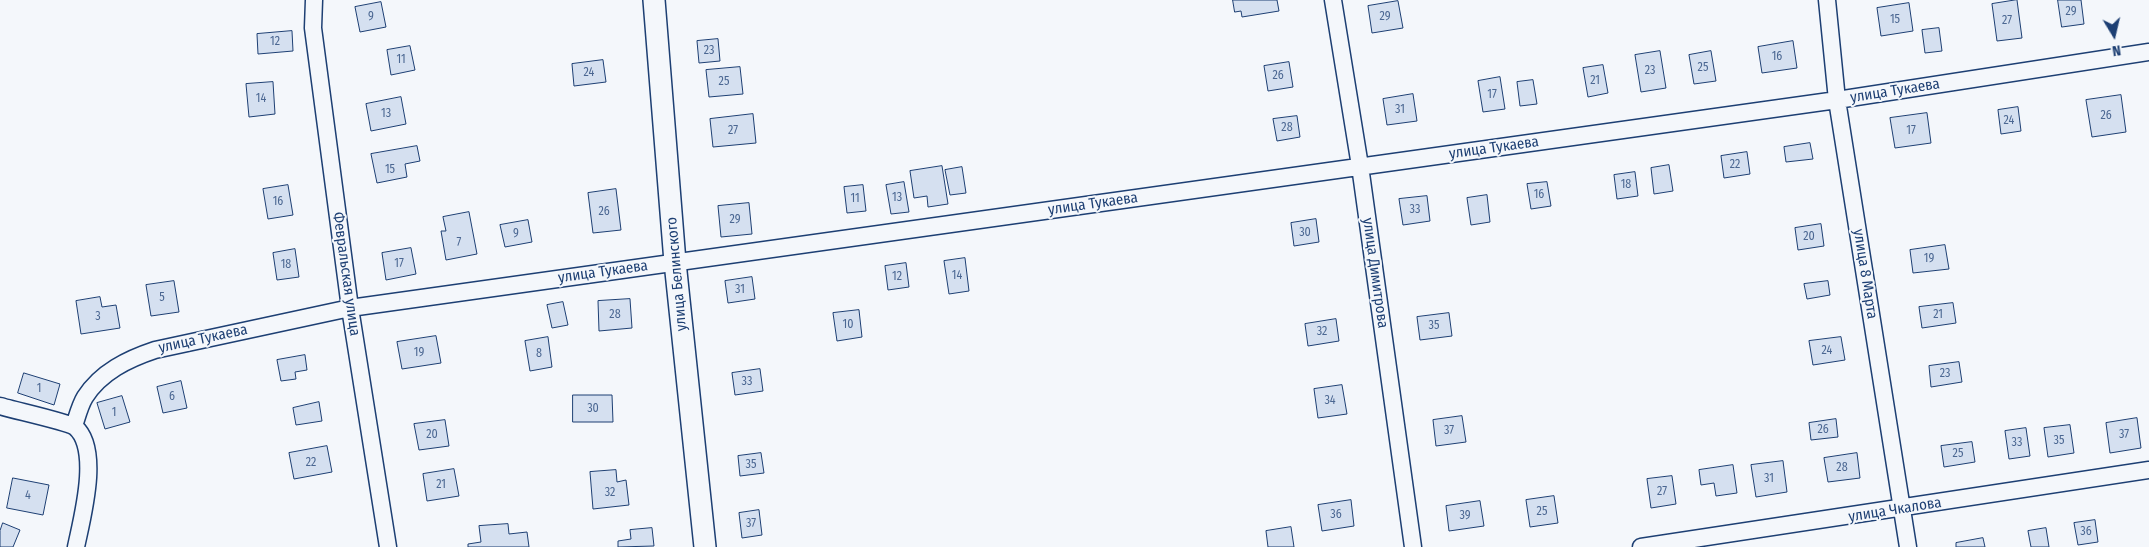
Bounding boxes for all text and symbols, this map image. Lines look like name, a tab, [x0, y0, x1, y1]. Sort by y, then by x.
house number: 29	[2065, 5, 2077, 19]
house number: 9	[368, 10, 374, 24]
house number: 29	[1379, 10, 1391, 24]
north arrow	[2089, 10, 2139, 60]
house number: 15	[1890, 13, 1900, 27]
house number: 27	[2002, 14, 2012, 28]
house number: 12	[270, 35, 280, 49]
text: N	[2111, 41, 2122, 59]
house number: 23	[704, 44, 714, 58]
house number: 16	[1772, 50, 1782, 64]
house number: 11	[396, 53, 406, 67]
house number: 25	[1698, 61, 1708, 75]
house number: 23	[1645, 64, 1655, 78]
house number: 24	[584, 66, 594, 80]
house number: 26	[1272, 69, 1284, 83]
house number: 21	[1590, 74, 1600, 88]
house number: 25	[719, 75, 729, 89]
street label: улица Тукаева	[1849, 75, 1941, 107]
house number: 17	[1487, 88, 1497, 102]
house number: 14	[256, 92, 266, 106]
house number: 31	[1395, 103, 1405, 117]
house number: 13	[381, 107, 391, 121]
house number: 26	[2100, 109, 2112, 123]
house number: 24	[2004, 114, 2014, 128]
house number: 28	[1281, 121, 1293, 135]
house number: 27	[728, 124, 738, 138]
house number: 17	[1906, 124, 1916, 138]
street label: улица Тукаева	[1448, 133, 1540, 163]
house number: 22	[1730, 158, 1740, 172]
house number: 15	[385, 163, 395, 177]
house number: 18	[1621, 178, 1631, 192]
house number: 16	[1534, 188, 1544, 202]
street label: улица Тукаева	[1047, 189, 1139, 219]
house number: 13	[892, 191, 902, 205]
house number: 11	[850, 192, 860, 206]
house number: 16	[273, 195, 283, 209]
house number: 33	[1410, 203, 1420, 217]
house number: 26	[598, 205, 610, 219]
street label: Февральская улица	[328, 211, 364, 337]
house number: 29	[729, 213, 741, 227]
street label: улица Белинского	[663, 216, 691, 332]
street label: улица Димитрова	[1358, 217, 1392, 329]
house number: 30	[1299, 226, 1311, 240]
house number: 9	[513, 227, 519, 241]
street label: улица 8 Марта	[1849, 228, 1881, 320]
house number: 20	[1803, 230, 1815, 244]
house number: 7	[457, 236, 461, 250]
house number: 19	[1924, 252, 1934, 266]
house number: 17	[394, 257, 404, 271]
street label: улица Тукаева	[557, 257, 649, 287]
house number: 18	[281, 258, 291, 272]
house number: 14	[952, 269, 962, 283]
house number: 12	[892, 270, 902, 284]
house number: 31	[735, 283, 745, 297]
house number: 5	[159, 291, 165, 305]
house number: 28	[609, 308, 621, 322]
house number: 21	[1933, 308, 1943, 322]
house number: 3	[95, 310, 101, 324]
house number: 10	[843, 318, 853, 332]
house number: 35	[1429, 319, 1439, 333]
street label: улица Тукаева	[157, 321, 249, 357]
house number: 32	[1317, 325, 1327, 339]
house number: 24	[1822, 344, 1832, 358]
house number: 19	[414, 346, 424, 360]
house number: 8	[536, 347, 542, 361]
house number: 23	[1940, 367, 1950, 381]
house number: 33	[742, 375, 752, 389]
house number: 1	[37, 382, 41, 396]
house number: 6	[169, 390, 175, 404]
house number: 34	[1324, 394, 1336, 408]
house number: 30	[587, 402, 599, 416]
house number: 1	[112, 406, 116, 420]
house number: 26	[1817, 423, 1829, 437]
house number: 37	[1444, 424, 1454, 438]
house number: 20	[426, 428, 438, 442]
house number: 37	[2119, 428, 2129, 442]
house number: 35	[2054, 434, 2064, 448]
house number: 33	[2012, 436, 2022, 450]
house number: 25	[1953, 447, 1963, 461]
house number: 22	[306, 456, 316, 470]
house number: 35	[746, 458, 756, 472]
house number: 28	[1836, 461, 1848, 475]
house number: 31	[1764, 472, 1774, 486]
house number: 21	[436, 478, 446, 492]
house number: 27	[1657, 485, 1667, 499]
house number: 32	[605, 486, 615, 500]
house number: 4	[25, 489, 31, 503]
street label: улица Чкалова	[1847, 494, 1943, 526]
house number: 25	[1537, 505, 1547, 519]
house number: 36	[1330, 508, 1342, 522]
house number: 39	[1459, 509, 1471, 523]
house number: 37	[746, 517, 756, 531]
house number: 36	[2080, 525, 2092, 539]

